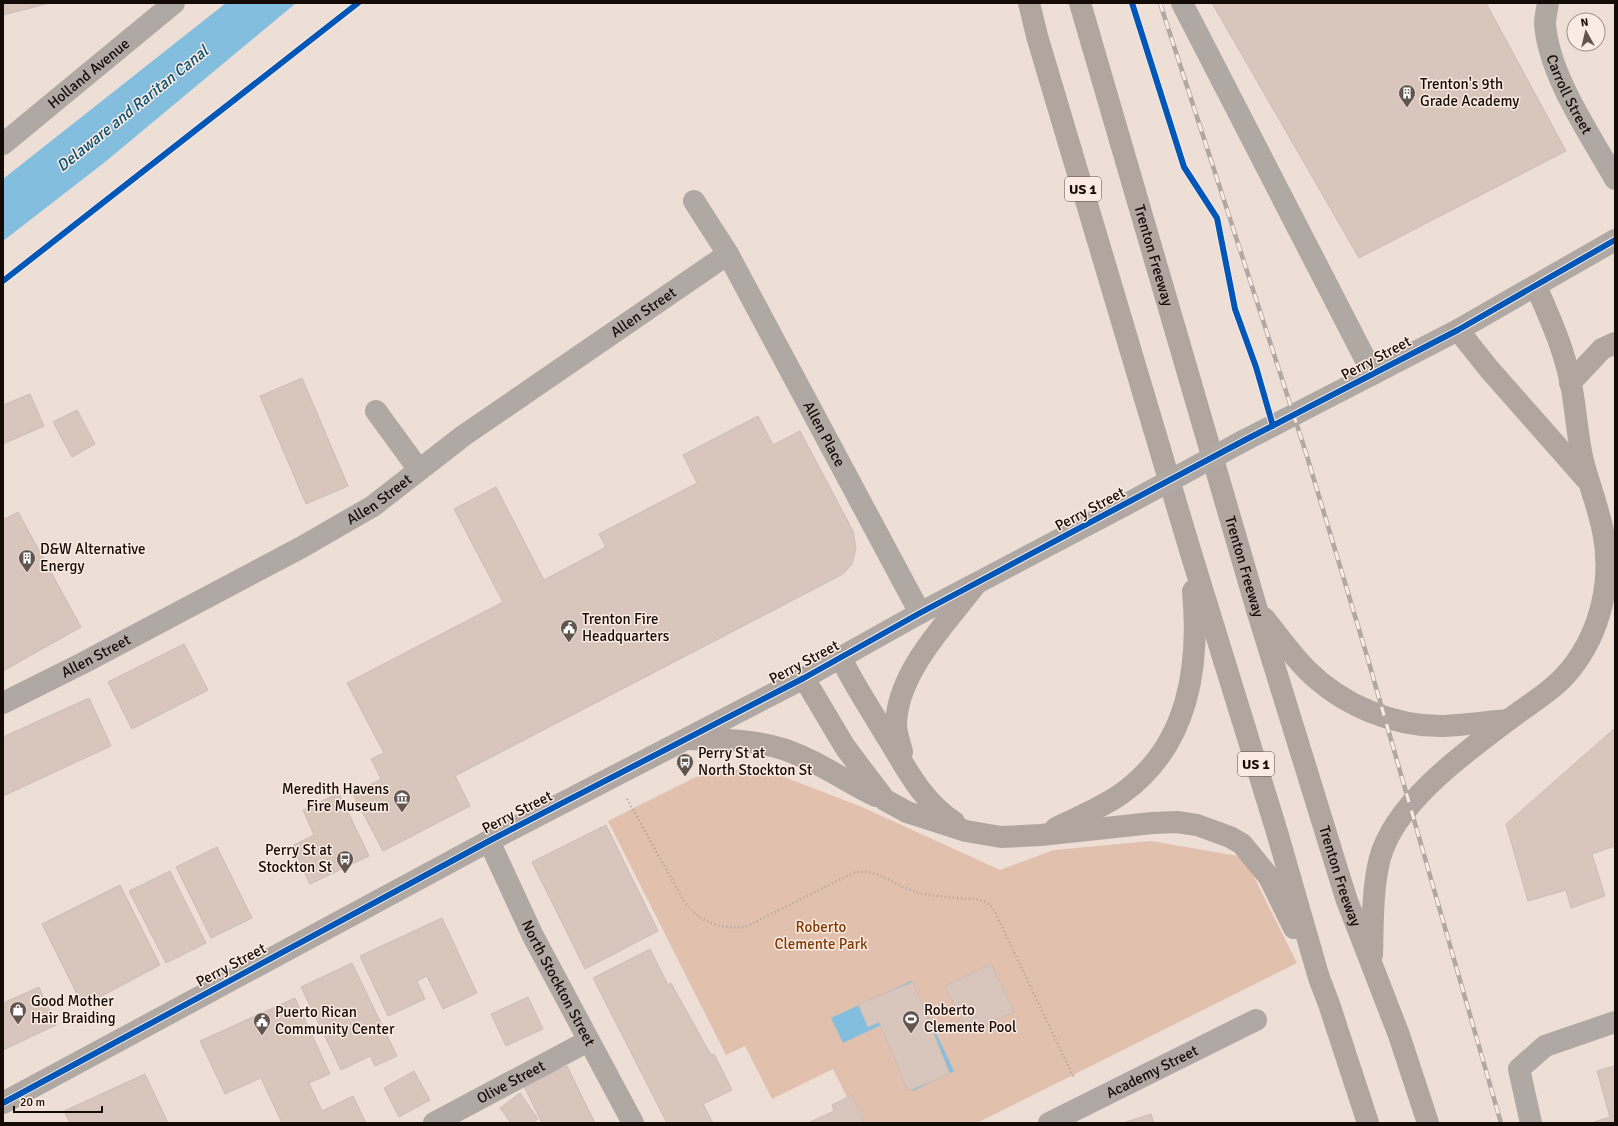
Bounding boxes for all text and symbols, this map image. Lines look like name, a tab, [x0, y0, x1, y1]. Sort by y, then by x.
north arrow	[1566, 12, 1606, 52]
text: N	[1580, 16, 1589, 30]
street label: Holland Avenue	[44, 34, 133, 112]
water label: Delaware and Raritan Canal	[53, 41, 214, 176]
street label: Carroll Street	[1543, 52, 1596, 137]
place label: Trenton's 9th Grade Academy	[1420, 75, 1519, 110]
building icon: Trenton's 9th Grade Academy	[1397, 83, 1417, 108]
road number: US 1	[1065, 177, 1101, 201]
street label: Trenton Freeway	[1130, 203, 1177, 308]
street label: Allen Street	[607, 283, 680, 341]
street label: Perry Street	[1338, 332, 1414, 384]
street label: Allen Place	[799, 398, 849, 470]
street label: Allen Street	[343, 470, 415, 528]
street label: Perry Street	[1052, 483, 1128, 535]
street label: Trenton Freeway	[1221, 514, 1268, 619]
place label: D&W Alternative Energy	[40, 540, 145, 575]
building icon: D&W Alternative Energy	[17, 548, 37, 573]
place label: Trenton Fire Headquarters	[582, 610, 670, 645]
public building icon: Trenton Fire Headquarters	[559, 618, 579, 643]
street label: Allen Street	[58, 631, 134, 681]
street label: Perry Street	[766, 636, 842, 688]
place label: Perry St at North Stockton St	[698, 744, 812, 779]
bus stop icon: Perry St at North Stockton St	[675, 752, 695, 777]
road number: US 1	[1238, 752, 1274, 776]
place label: Meredith Havens Fire Museum	[282, 780, 389, 815]
street label: Perry Street	[479, 787, 555, 837]
museum icon: Meredith Havens Fire Museum	[392, 788, 412, 813]
street label: Trenton Freeway	[1315, 824, 1365, 929]
place label: Perry St at Stockton St	[258, 841, 332, 876]
bus stop icon: Perry St at Stockton St	[335, 849, 355, 874]
street label: North Stockton Street	[518, 917, 599, 1049]
park label: Roberto Clemente Park	[774, 918, 868, 953]
street label: Perry Street	[193, 939, 269, 991]
place label: Good Mother Hair Braiding	[31, 992, 116, 1027]
shop icon: Good Mother Hair Braiding	[8, 1000, 28, 1025]
place label: Roberto Clemente Pool	[924, 1001, 1016, 1036]
place label: Puerto Rican Community Center	[275, 1003, 395, 1038]
sports icon: Roberto Clemente Pool	[901, 1009, 921, 1034]
public building icon: Puerto Rican Community Center	[252, 1011, 272, 1036]
street label: Academy Street	[1103, 1041, 1201, 1102]
street label: Olive Street	[474, 1057, 548, 1108]
scale bar	[14, 1088, 102, 1114]
text: 20 m	[20, 1095, 45, 1110]

